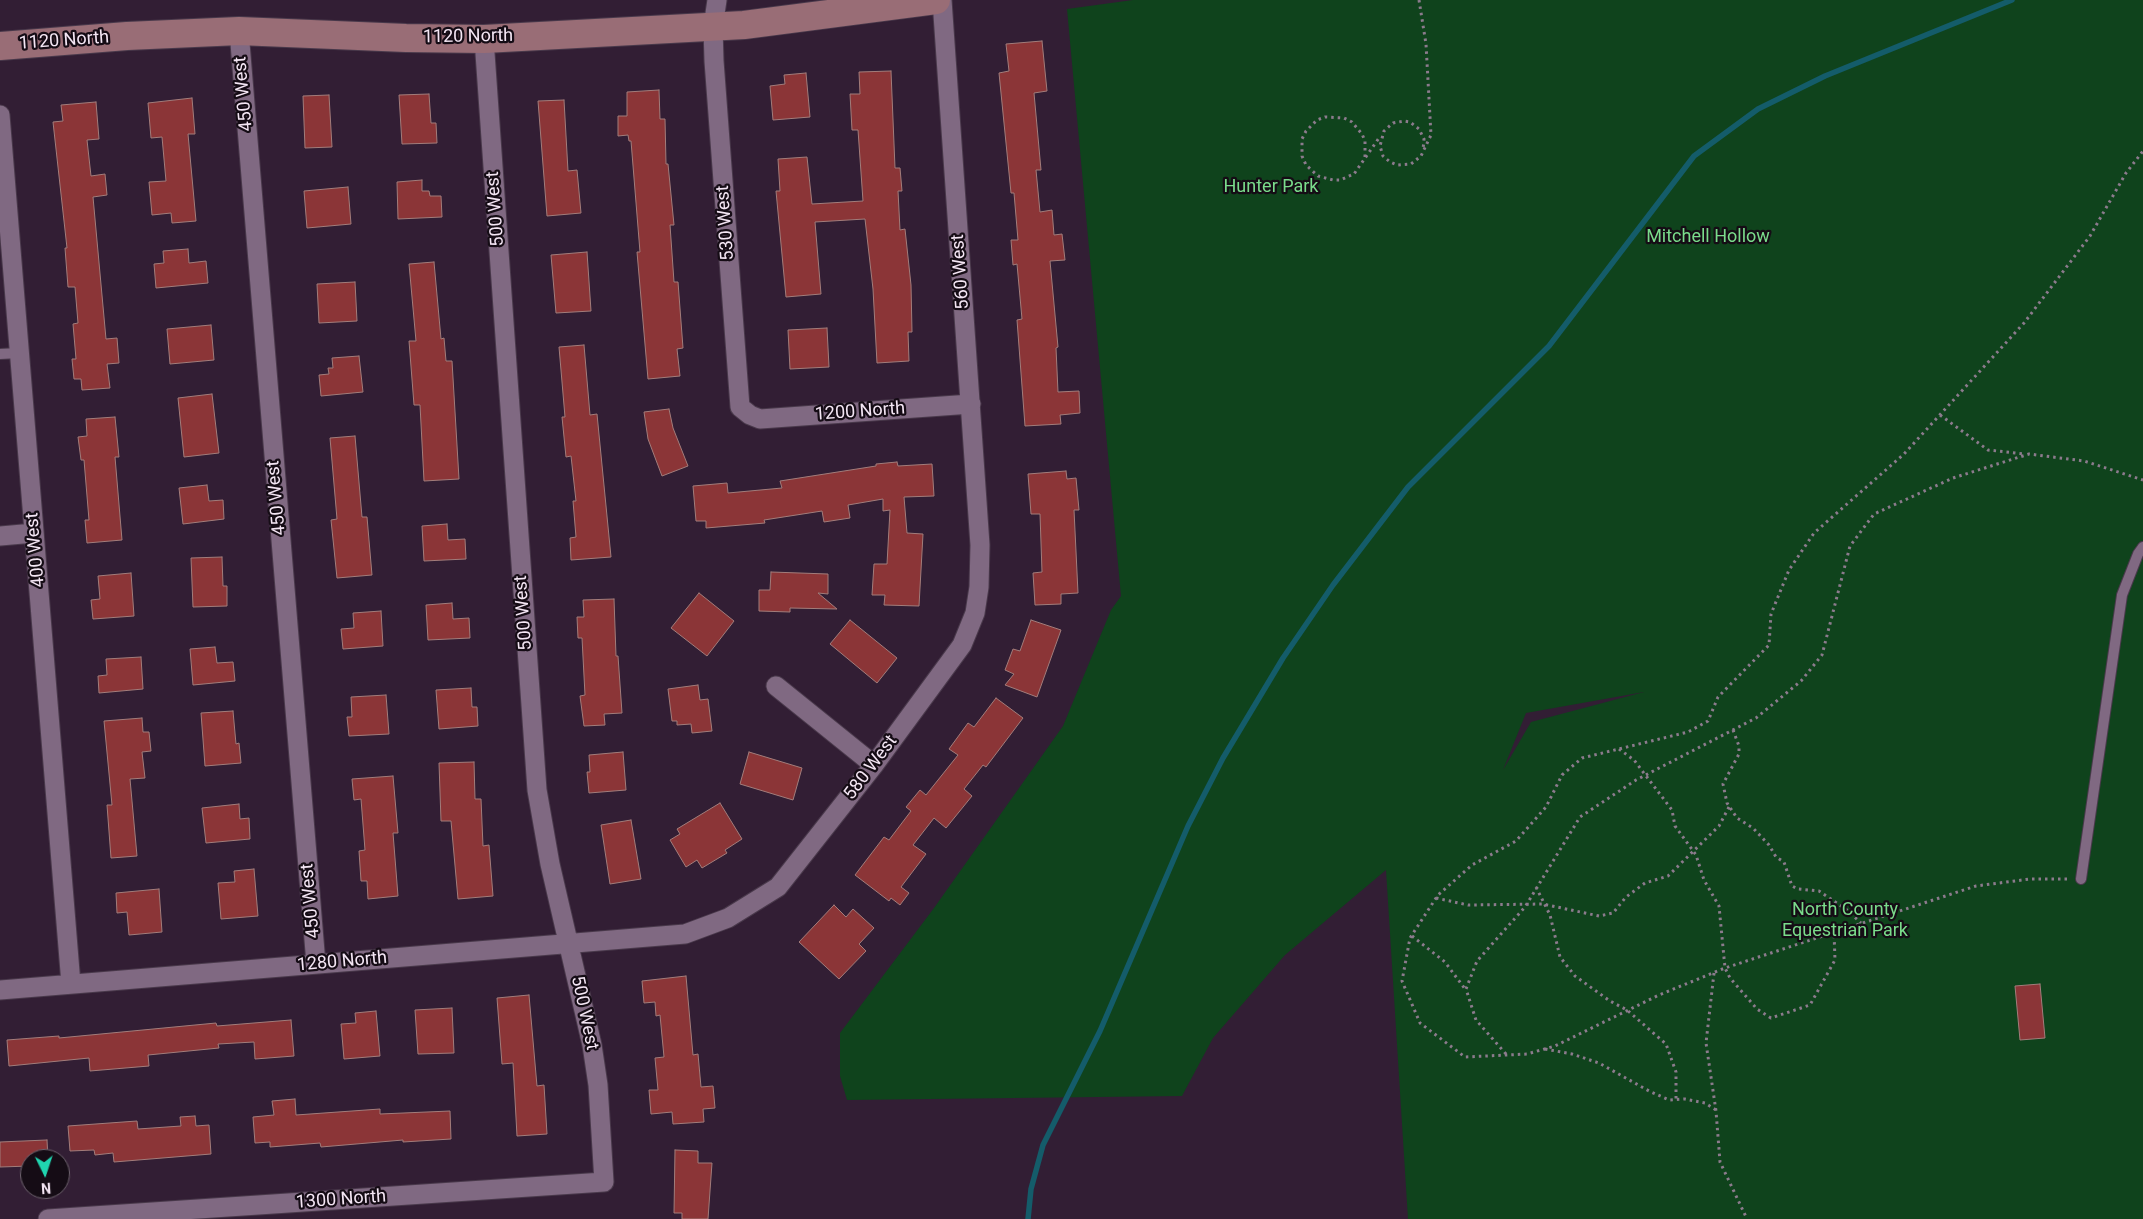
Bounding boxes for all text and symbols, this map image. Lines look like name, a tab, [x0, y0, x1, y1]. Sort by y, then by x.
street label: 1120 North	[423, 25, 513, 49]
street label: 1120 North	[18, 27, 110, 55]
street label: 450 West	[230, 56, 258, 132]
street label: 500 West	[483, 171, 509, 247]
park label: Hunter Park	[1224, 176, 1318, 198]
street label: 530 West	[713, 185, 739, 261]
park label: Mitchell Hollow	[1646, 226, 1770, 248]
street label: 560 West	[948, 234, 974, 310]
street label: 1200 North	[814, 398, 906, 426]
street label: 450 West	[263, 460, 291, 536]
street label: 400 West	[22, 512, 50, 588]
street label: 500 West	[511, 575, 537, 651]
street label: 580 West	[840, 731, 902, 805]
street label: 450 West	[297, 863, 325, 939]
park label: North County Equestrian Park	[1782, 899, 1908, 942]
street label: 1280 North	[296, 947, 388, 977]
street label: 500 West	[566, 974, 602, 1052]
north arrow	[20, 1149, 70, 1199]
text: N	[40, 1180, 51, 1196]
street label: 1300 North	[295, 1186, 387, 1214]

